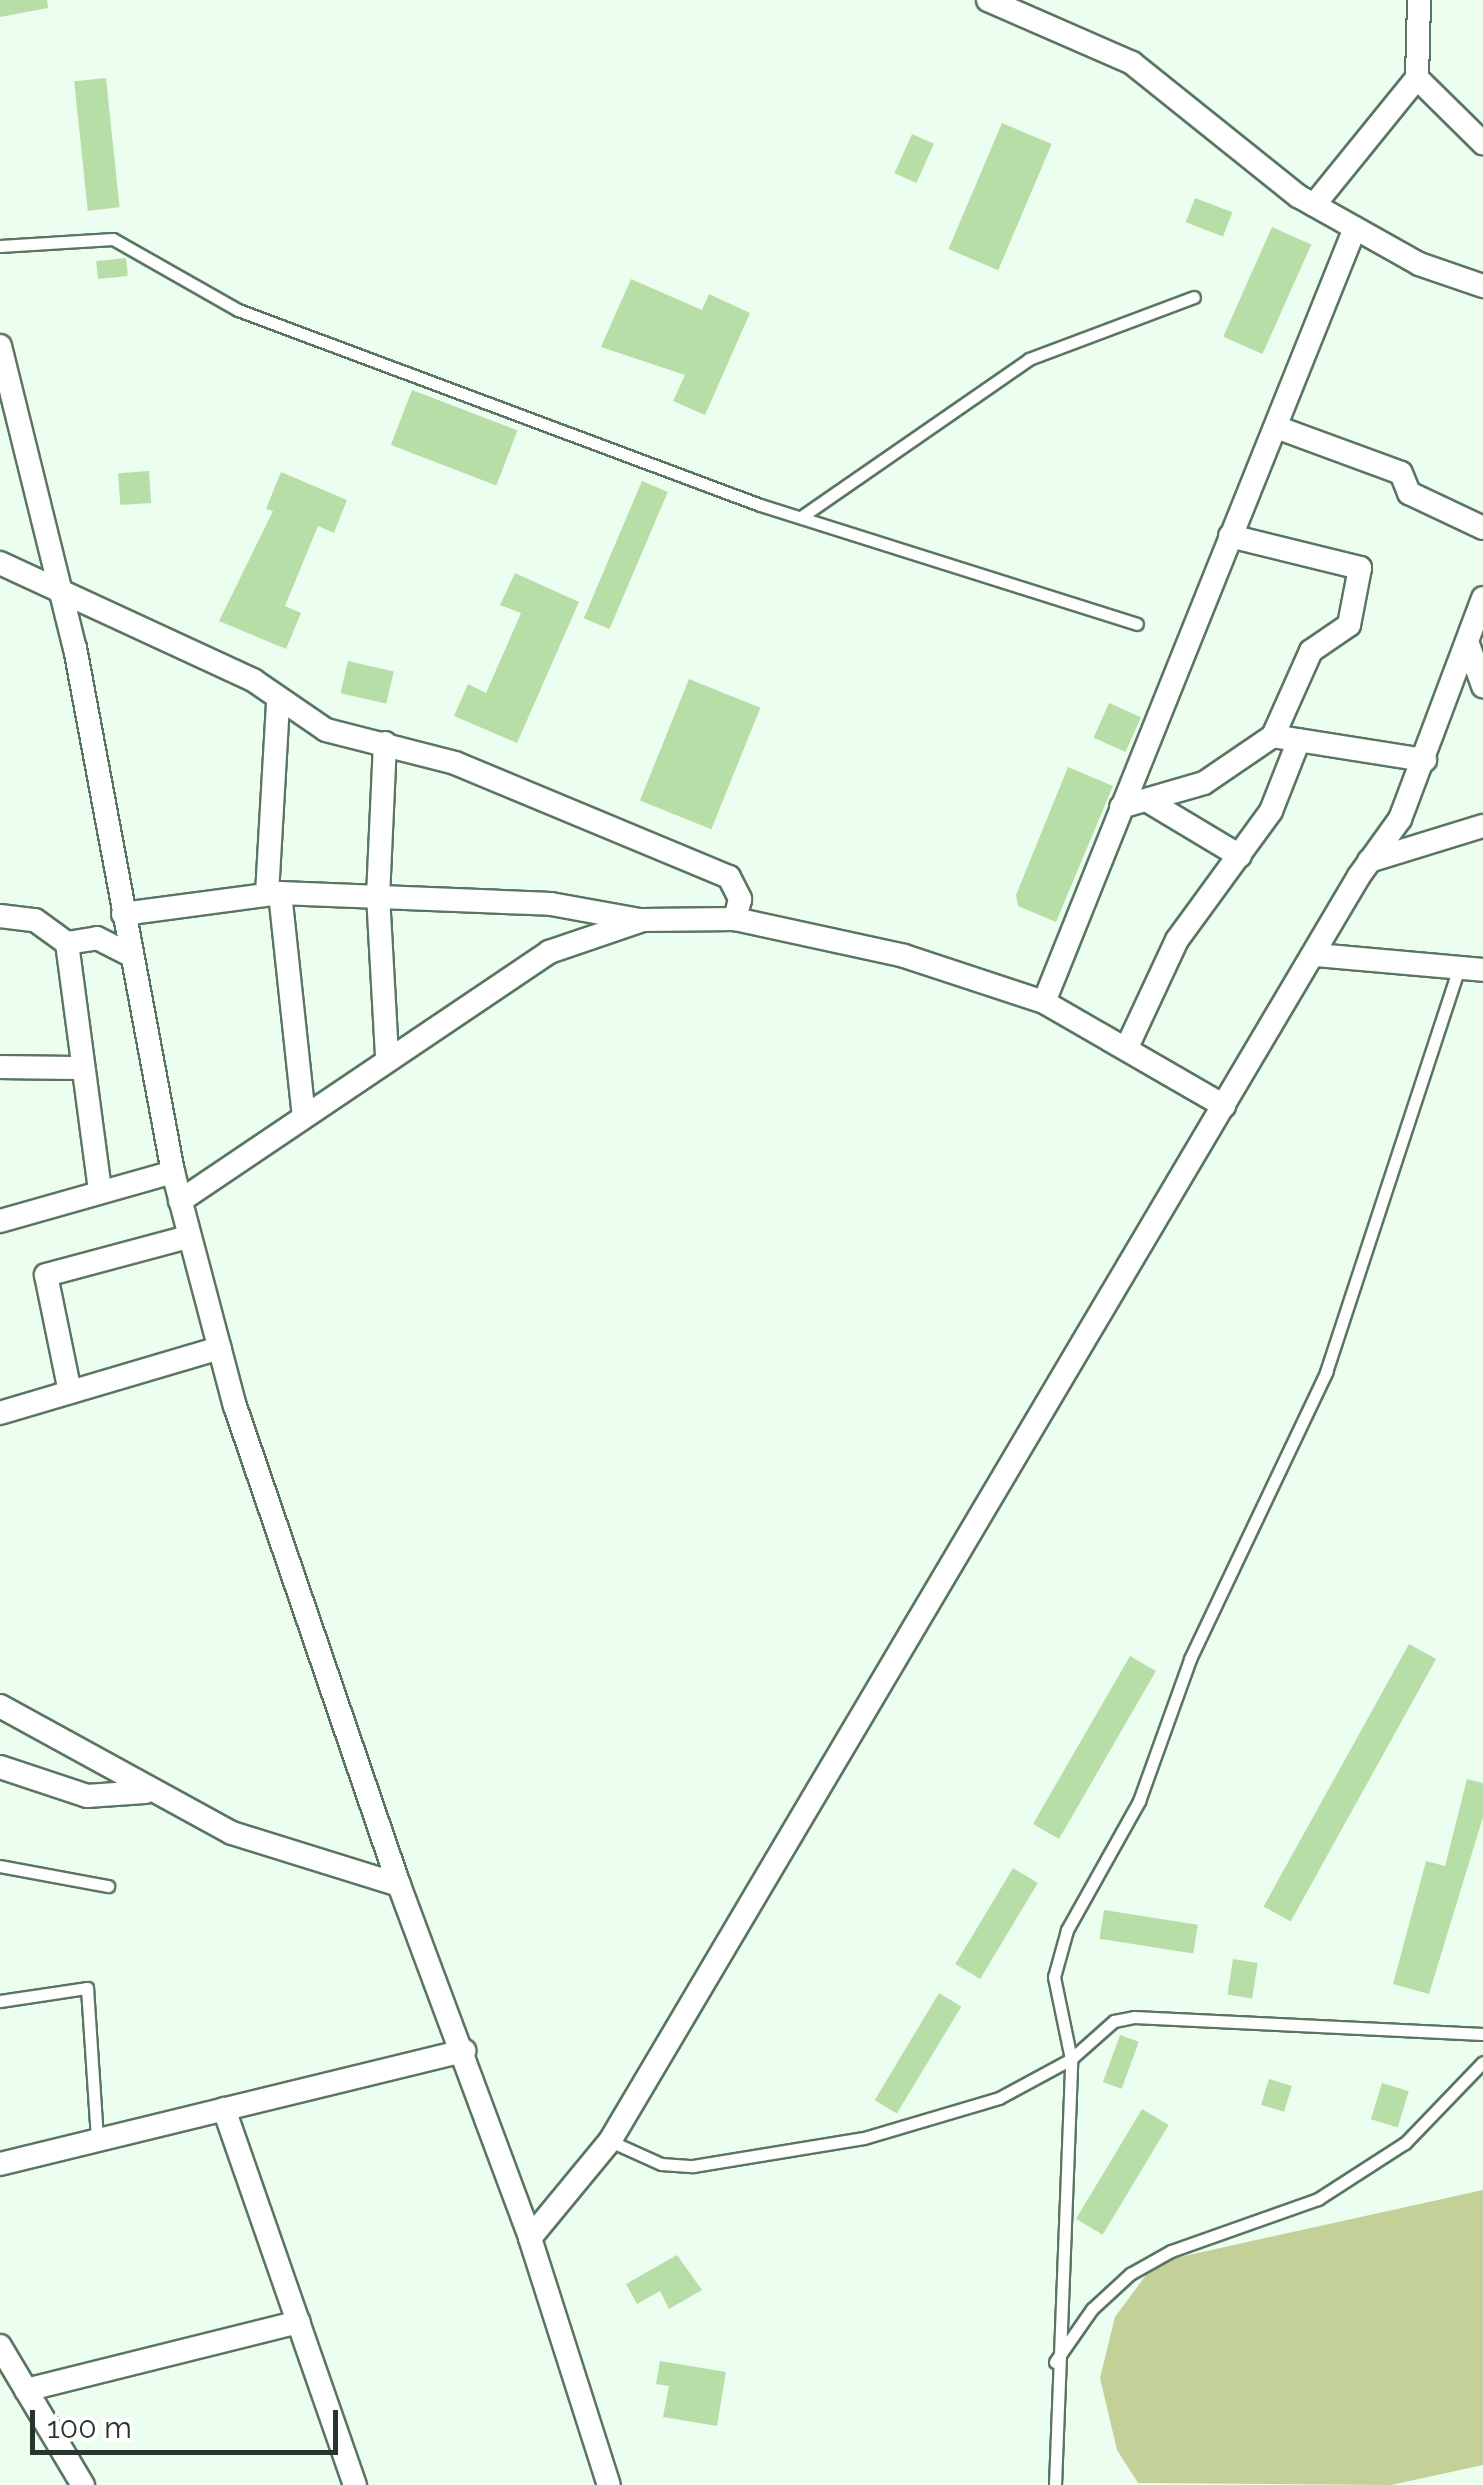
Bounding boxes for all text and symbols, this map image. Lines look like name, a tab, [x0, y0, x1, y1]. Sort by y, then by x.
scale bar	[35, 2390, 342, 2452]
text: 100 m	[47, 2410, 132, 2445]

